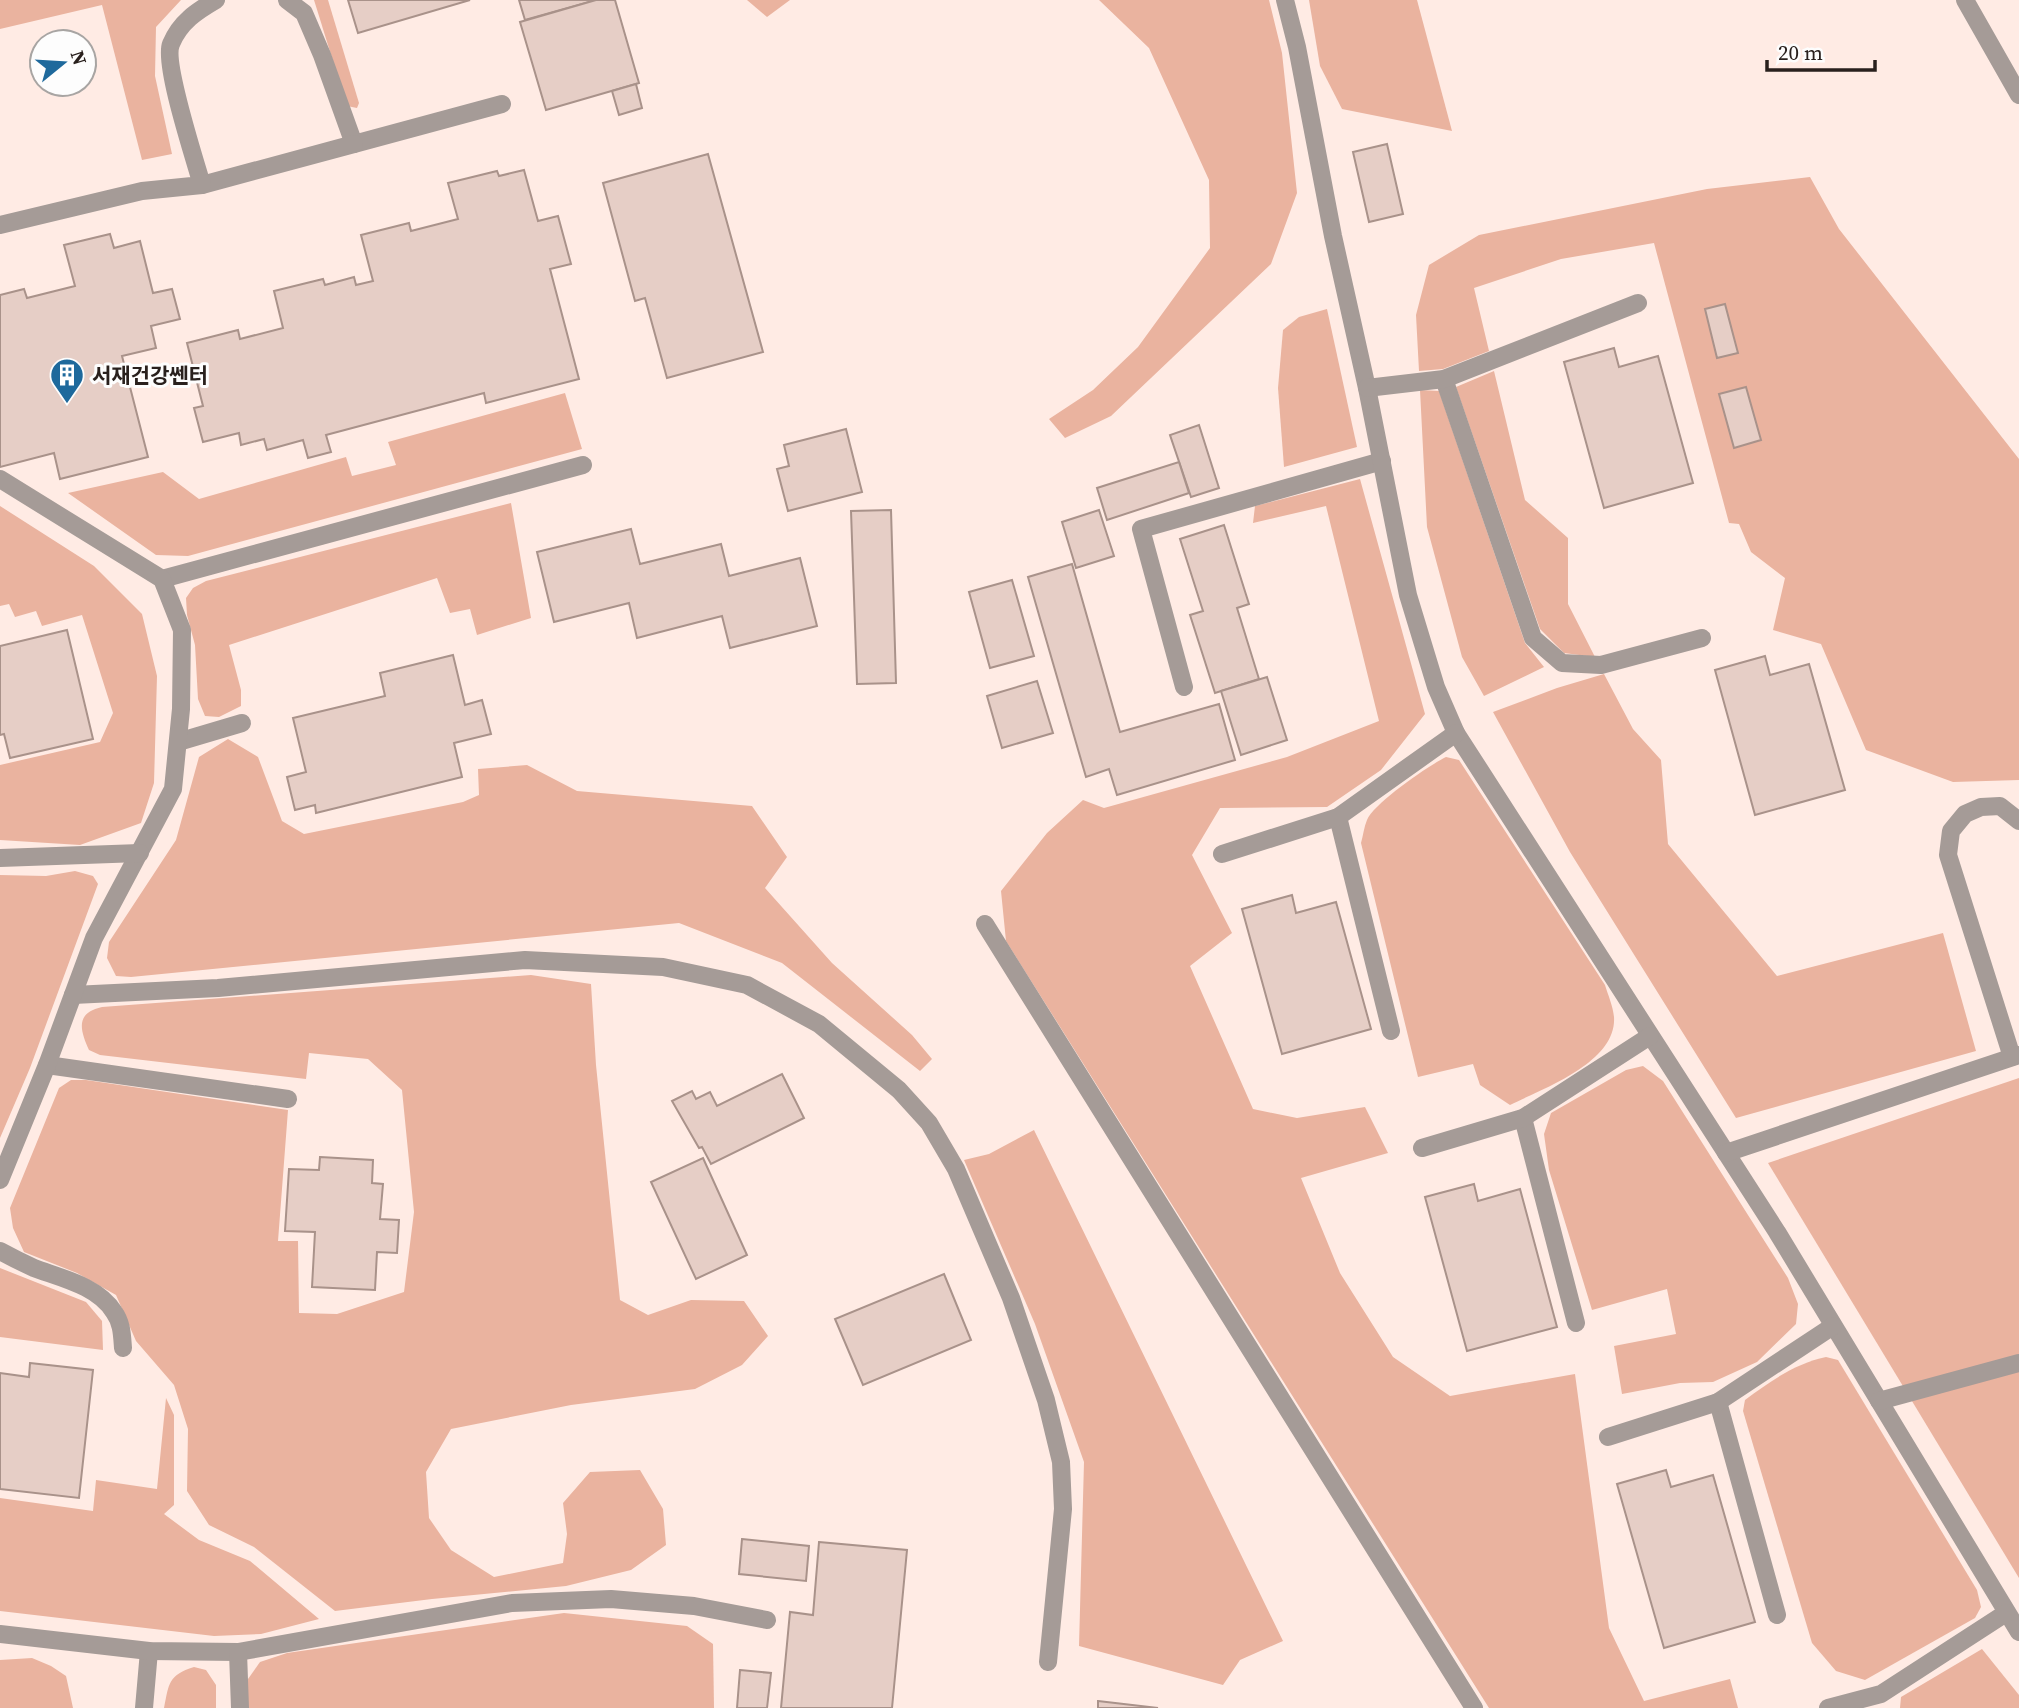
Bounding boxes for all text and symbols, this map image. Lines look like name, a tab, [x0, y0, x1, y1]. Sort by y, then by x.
north arrow	[28, 28, 98, 98]
scale bar	[1767, 28, 1876, 72]
text: 20 m	[1778, 38, 1823, 67]
text: N	[65, 47, 94, 68]
building icon: 서재건강쎈터	[48, 356, 86, 405]
place label: 서재건강쎈터	[92, 361, 208, 390]

